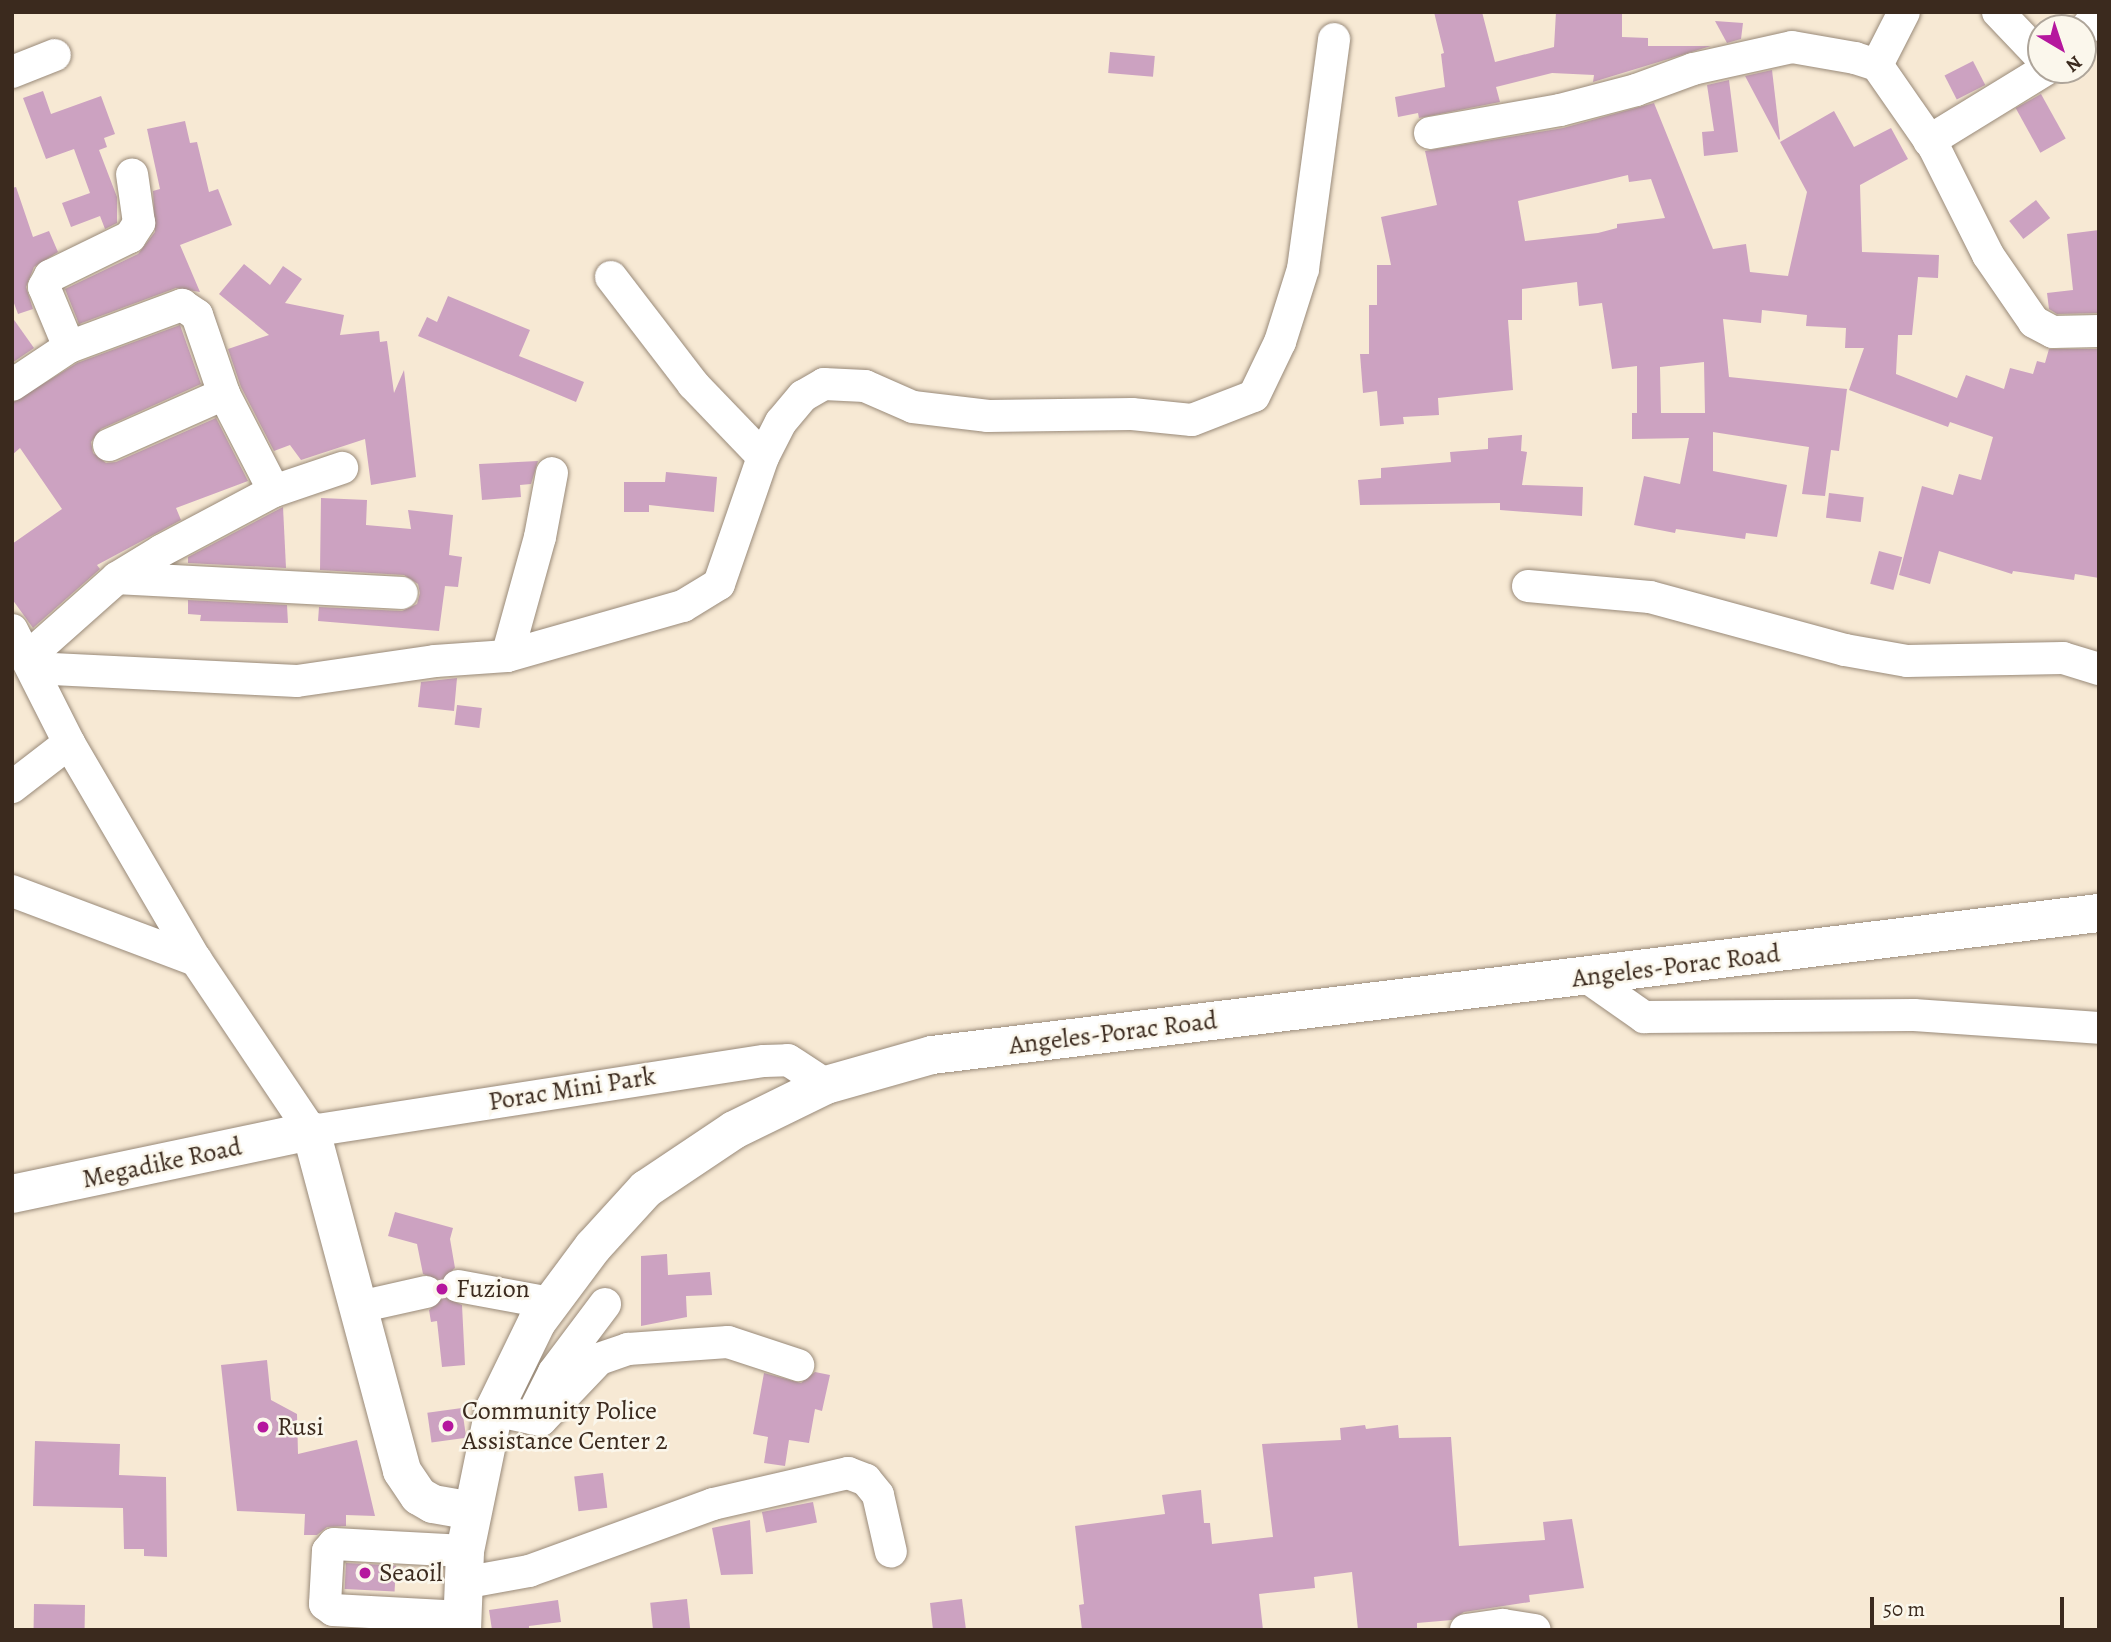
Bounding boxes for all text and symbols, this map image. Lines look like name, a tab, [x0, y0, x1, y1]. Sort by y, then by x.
north arrow	[2027, 14, 2097, 84]
text: N	[2060, 49, 2088, 78]
street label: Angeles-Porac Road	[1570, 938, 1782, 994]
street label: Angeles-Porac Road	[1007, 1005, 1219, 1061]
street label: Porac Mini Park	[486, 1060, 658, 1118]
street label: Megadike Road	[79, 1131, 245, 1195]
place label: Fuzion	[456, 1273, 530, 1305]
marker: Fuzion	[434, 1281, 450, 1297]
place label: Community Police Assistance Center 2	[462, 1395, 668, 1456]
place label: Rusi	[277, 1411, 324, 1443]
marker: Community Police Assistance Center 2	[440, 1418, 456, 1434]
marker: Rusi	[255, 1419, 271, 1435]
place label: Seaoil	[379, 1557, 443, 1589]
marker: Seaoil	[357, 1565, 373, 1581]
scale bar	[1873, 1582, 2067, 1626]
text: 50 m	[1883, 1595, 1925, 1623]

